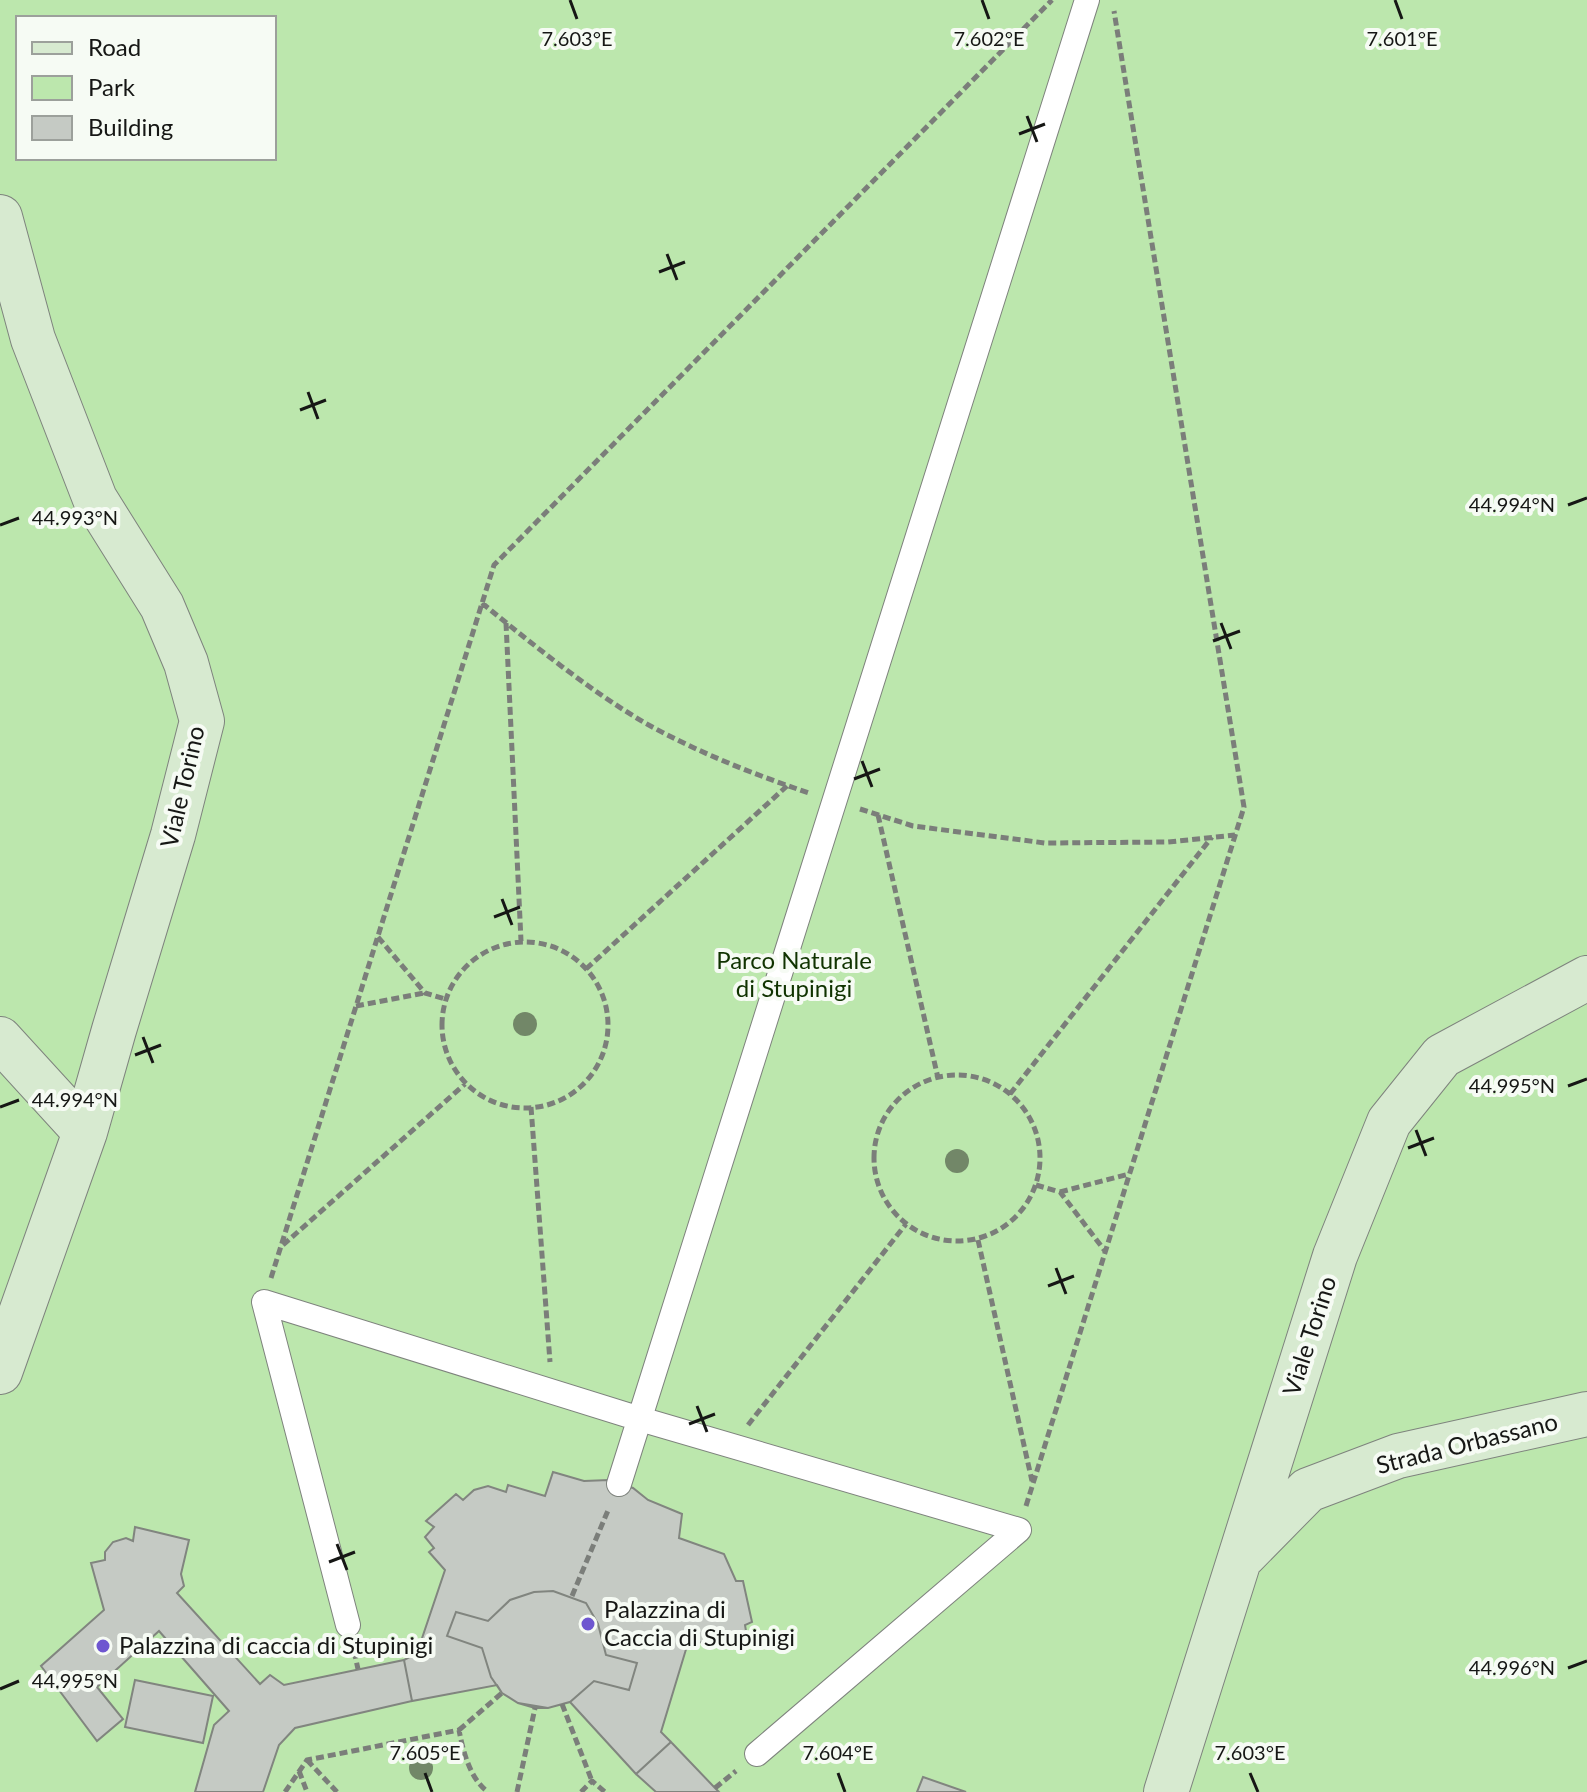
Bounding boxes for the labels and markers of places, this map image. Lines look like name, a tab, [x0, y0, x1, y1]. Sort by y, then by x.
place label: Palazzina di Caccia di Stupinigi	[604, 1594, 795, 1651]
marker: Palazzina di Caccia di Stupinigi	[579, 1615, 597, 1633]
place label: Palazzina di caccia di Stupinigi	[119, 1630, 433, 1659]
marker: Palazzina di caccia di Stupinigi	[94, 1637, 112, 1655]

